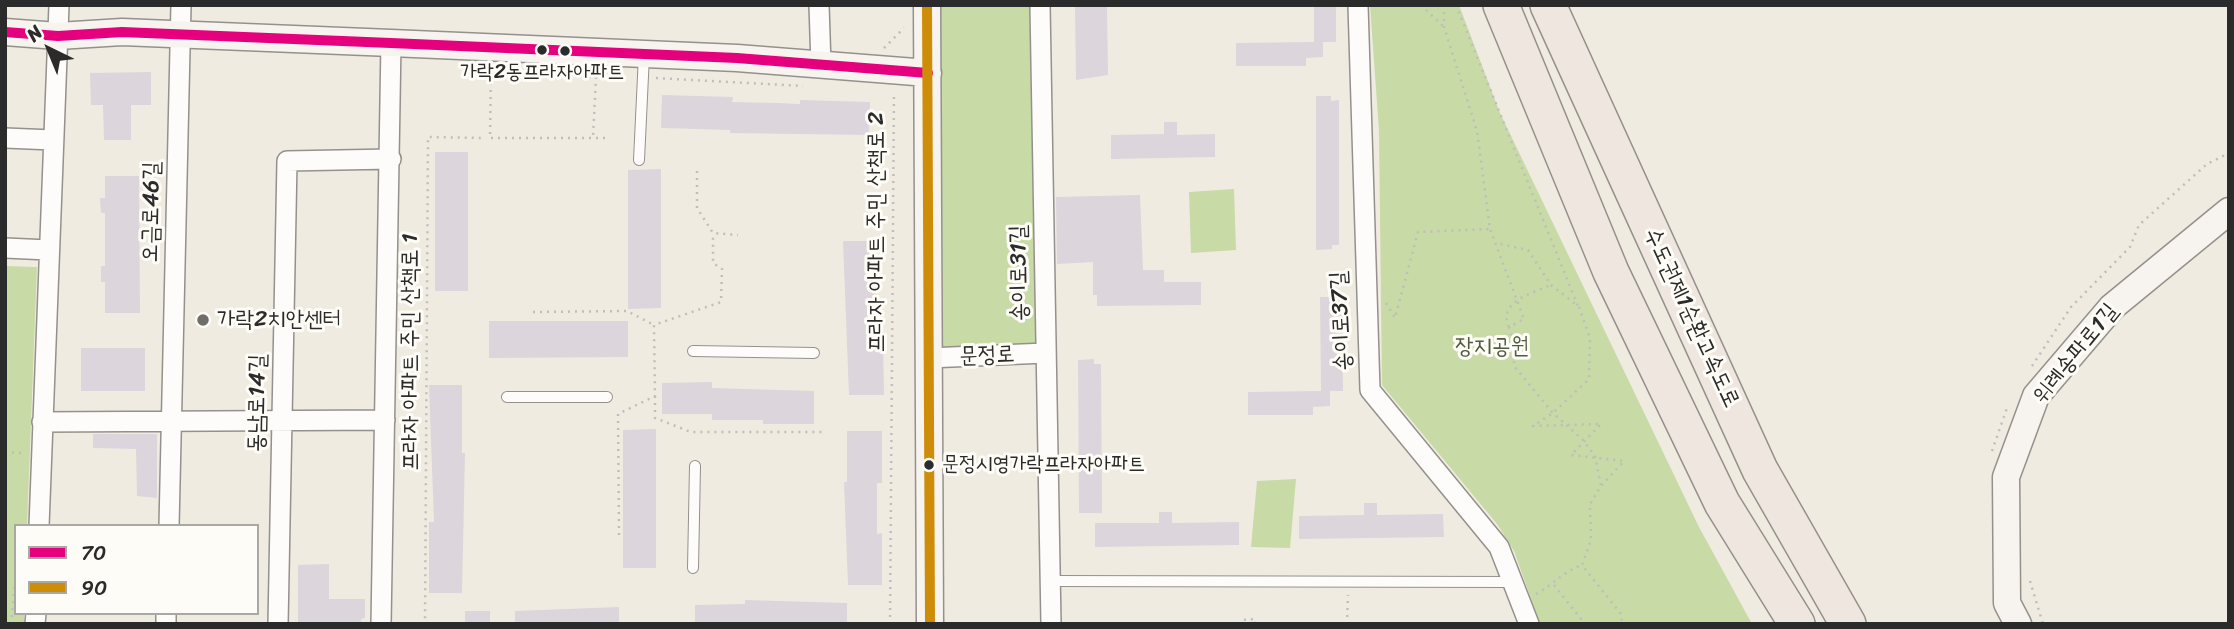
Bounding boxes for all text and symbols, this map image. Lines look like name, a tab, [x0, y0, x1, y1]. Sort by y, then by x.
north arrow	[14, 14, 84, 84]
text: N	[18, 17, 50, 50]
marker: 가락2동프라자아파트	[535, 43, 549, 57]
unlabelled marker	[558, 44, 572, 58]
place label: 가락2동프라자아파트	[460, 60, 624, 86]
street label: 프라자 아파트 주민 산책로 2	[863, 112, 891, 352]
street label: 오금로46길	[137, 161, 167, 263]
street label: 수도권제1순환고속도로	[1637, 224, 1745, 412]
street label: 송이로31길	[1005, 225, 1035, 321]
street label: 프라자 아파트 주민 산책로 1	[397, 233, 425, 471]
street label: 송이로37길	[1326, 270, 1358, 372]
street label: 위례송파로1길	[2027, 298, 2125, 410]
place label: 가락2치안센터	[217, 306, 341, 334]
marker: 가락2치안센터	[195, 312, 211, 328]
park label: 장지공원	[1455, 333, 1529, 361]
street label: 문정로	[959, 341, 1015, 371]
street label: 동남로14길	[243, 354, 273, 452]
place label: 문정시영가락프라자아파트	[942, 452, 1145, 478]
marker: 문정시영가락프라자아파트	[922, 458, 936, 472]
legend	[14, 524, 259, 615]
text: 70	[81, 534, 106, 572]
text: 90	[81, 569, 107, 607]

